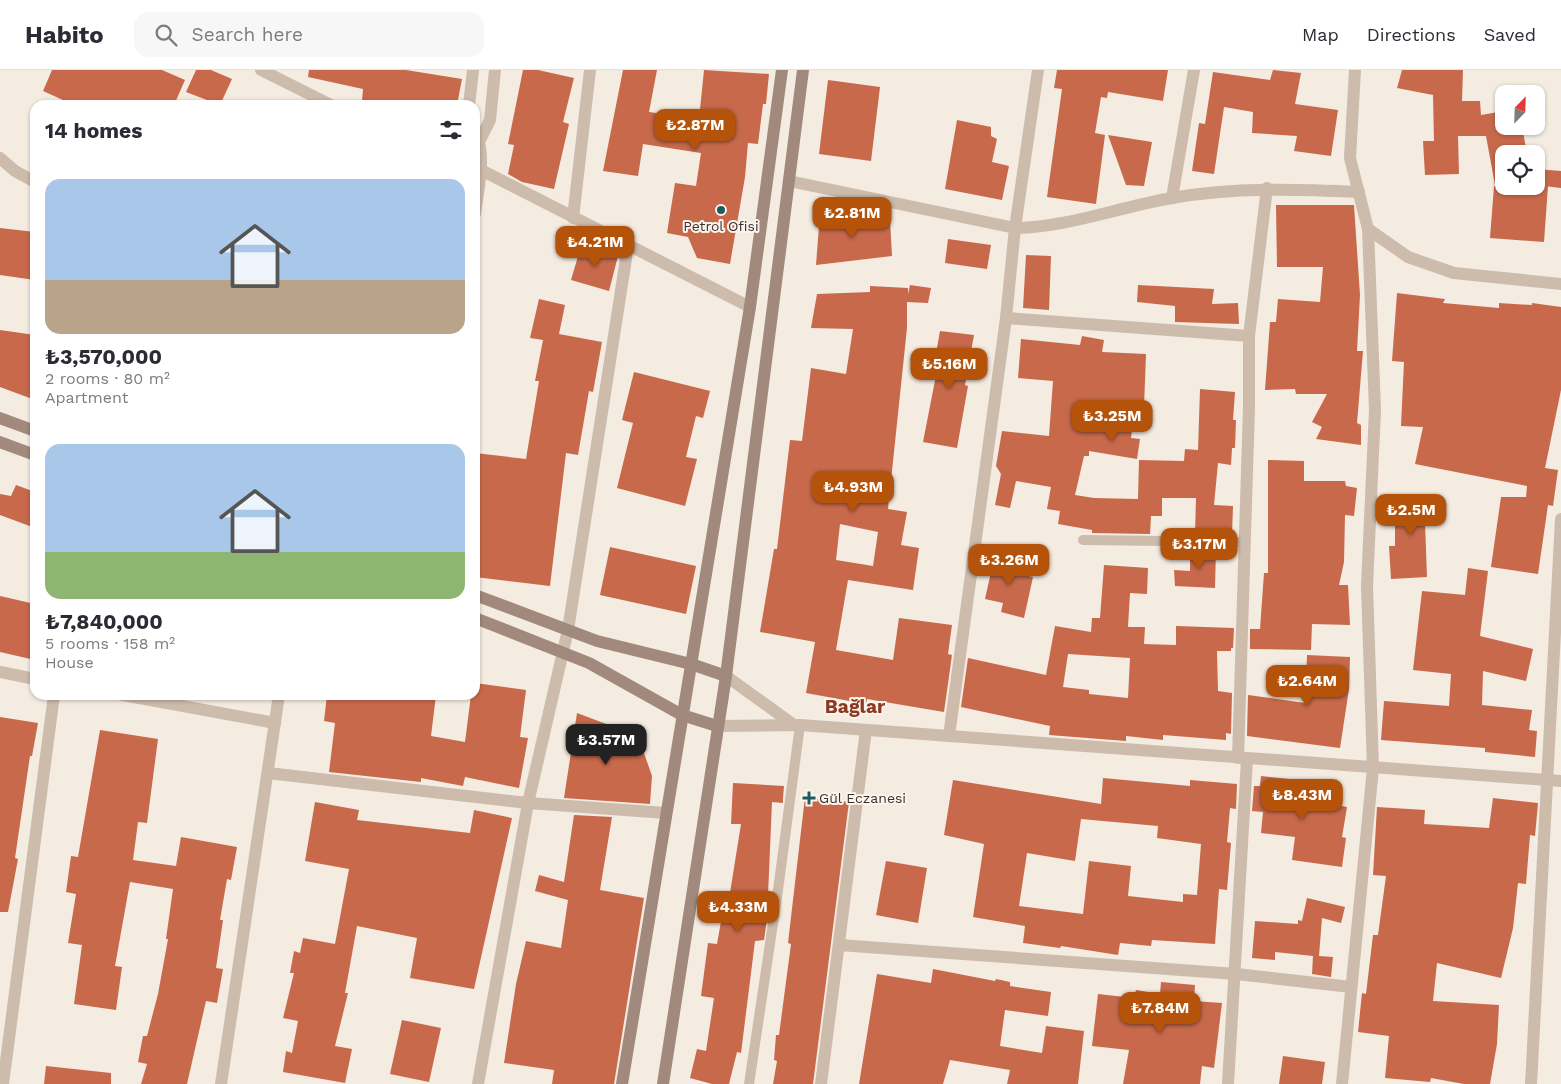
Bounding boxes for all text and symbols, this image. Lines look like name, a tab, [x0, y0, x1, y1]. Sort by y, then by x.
search box	[134, 12, 484, 57]
text: Habito	[25, 21, 104, 49]
icon: search	[152, 21, 180, 49]
text: Search here	[192, 23, 303, 46]
text: Map	[1302, 24, 1339, 45]
text: Directions	[1367, 24, 1456, 45]
text: Saved	[1484, 24, 1536, 45]
north arrow	[1495, 85, 1545, 135]
map controls	[1495, 85, 1545, 195]
pin: ₺2.87M	[654, 108, 736, 151]
text: ₺2.87M	[665, 115, 725, 134]
icon: filters	[437, 116, 465, 144]
text: 14 homes	[45, 118, 142, 143]
button: locate	[1495, 145, 1545, 195]
pin: ₺2.81M	[811, 196, 893, 239]
text: ₺2.81M	[823, 203, 881, 222]
marker: Petrol Ofisi	[715, 204, 727, 216]
icon: home	[210, 211, 300, 301]
place label: Petrol Ofisi	[683, 218, 759, 234]
pin: ₺4.21M	[554, 226, 636, 268]
text: ₺4.21M	[566, 232, 624, 251]
text: ₺3,570,000	[45, 344, 162, 369]
pin: ₺5.16M	[908, 348, 990, 390]
text: ₺5.16M	[921, 354, 977, 373]
text: 2 rooms · 80 m²	[45, 369, 170, 388]
text: Apartment	[45, 388, 128, 407]
pin: ₺3.25M	[1071, 400, 1153, 442]
text: ₺3.25M	[1083, 406, 1141, 425]
pin: ₺4.93M	[812, 470, 894, 513]
icon: home	[210, 476, 300, 566]
text: ₺4.93M	[823, 477, 883, 496]
pin: ₺2.5M	[1376, 494, 1446, 536]
text: ₺2.5M	[1386, 500, 1436, 519]
pin: ₺3.17M	[1158, 528, 1240, 570]
text: ₺3.17M	[1171, 534, 1227, 553]
pin: ₺3.26M	[968, 544, 1050, 586]
text: ₺3.26M	[979, 550, 1039, 569]
text: ₺7,840,000	[45, 609, 163, 634]
text: 5 rooms · 158 m²	[45, 634, 175, 653]
text: House	[45, 653, 94, 672]
pin: ₺2.64M	[1266, 664, 1348, 707]
text: ₺2.64M	[1277, 671, 1337, 690]
district label: Bağlar	[825, 695, 886, 718]
pin: ₺3.57M	[565, 724, 647, 766]
text: ₺3.57M	[577, 730, 635, 749]
pin: ₺8.43M	[1261, 778, 1343, 821]
text: ₺8.43M	[1272, 785, 1332, 804]
place label: Gül Eczanesi	[819, 790, 906, 806]
marker: Gül Eczanesi	[803, 792, 815, 804]
pin: ₺4.33M	[697, 890, 779, 933]
text: ₺4.33M	[708, 897, 768, 916]
pin: ₺7.84M	[1119, 992, 1201, 1034]
text: ₺7.84M	[1131, 998, 1189, 1017]

